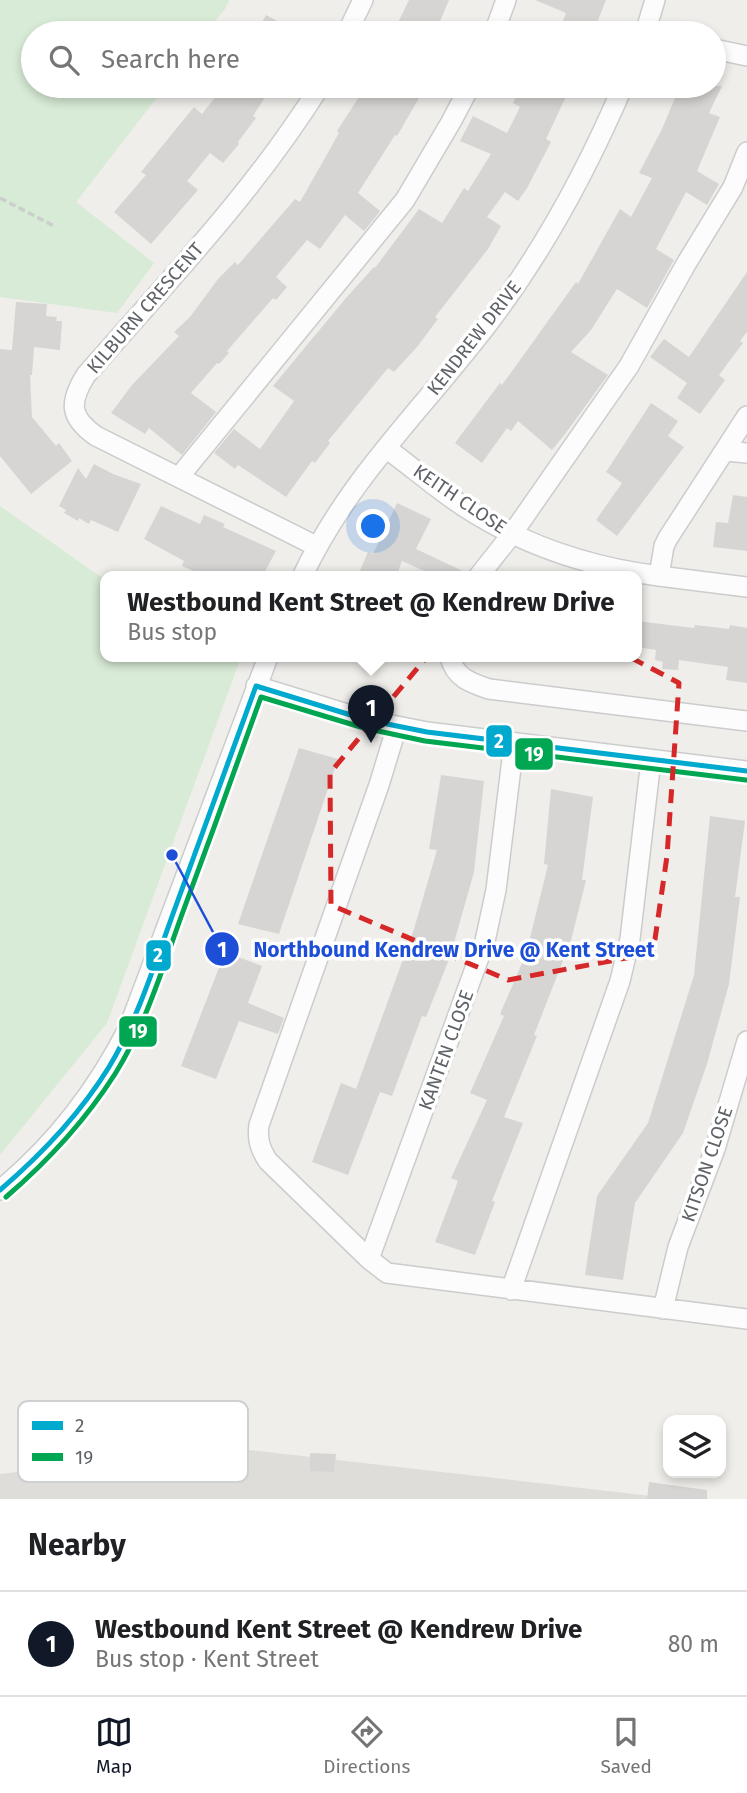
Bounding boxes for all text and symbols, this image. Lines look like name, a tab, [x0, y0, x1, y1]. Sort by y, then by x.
search box	[21, 21, 726, 98]
icon: search	[45, 41, 83, 79]
text: Search here	[101, 44, 240, 75]
street label: KILBURN CRESCENT	[82, 238, 208, 378]
street label: KENDREW DRIVE	[422, 276, 526, 400]
street label: KEITH CLOSE	[409, 459, 511, 539]
your location	[356, 509, 390, 543]
popup	[100, 571, 642, 662]
text: Westbound Kent Street @ Kendrew Drive	[127, 587, 615, 618]
text: Bus stop	[127, 618, 217, 646]
pin: 1	[348, 685, 394, 743]
line badge: 2	[485, 724, 513, 758]
text: 2	[494, 730, 504, 753]
line badge: 19	[514, 737, 554, 771]
text: 19	[524, 743, 544, 766]
callout: Northbound Kendrew Drive @ Kent Street	[204, 928, 668, 970]
text: 1	[217, 937, 227, 963]
text: Northbound Kendrew Drive @ Kent Street	[253, 937, 655, 963]
line badge: 2	[145, 939, 172, 972]
text: 2	[153, 944, 163, 967]
street label: KANTEN CLOSE	[414, 987, 478, 1113]
line badge: 19	[118, 1015, 158, 1048]
text: 19	[128, 1020, 148, 1043]
street label: KITSON CLOSE	[676, 1103, 738, 1225]
legend	[18, 1401, 248, 1482]
text: 2	[75, 1414, 84, 1437]
map controls	[663, 1415, 726, 1478]
button: layers	[663, 1415, 726, 1478]
text: 19	[75, 1446, 93, 1469]
text: Nearby	[28, 1527, 126, 1563]
text: Westbound Kent Street @ Kendrew Drive	[95, 1614, 582, 1645]
text: 1	[46, 1630, 56, 1658]
text: 80 m	[668, 1630, 719, 1658]
text: Bus stop · Kent Street	[95, 1645, 319, 1673]
tab: Map	[95, 1713, 133, 1778]
tab: Directions	[323, 1713, 410, 1778]
tab: Saved	[601, 1713, 652, 1778]

